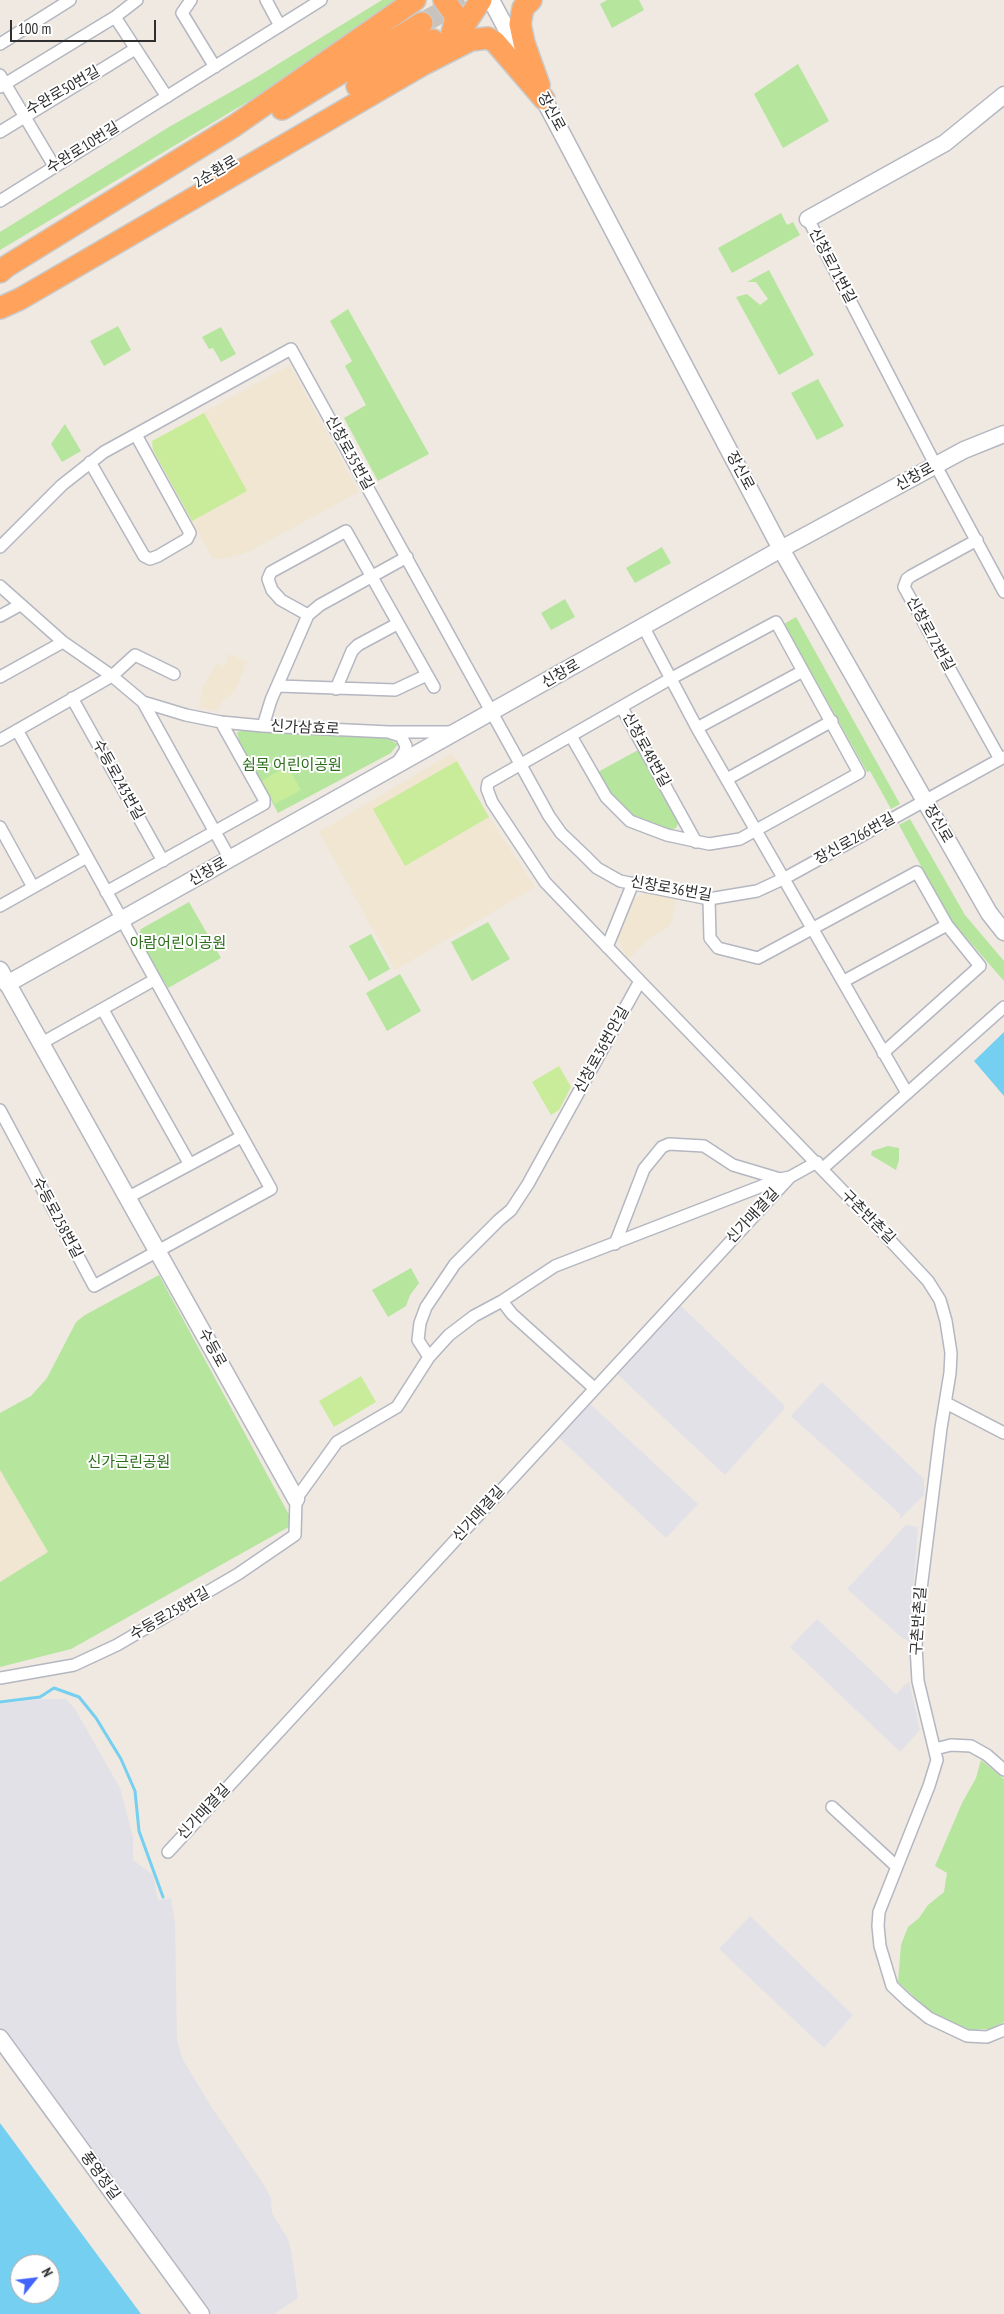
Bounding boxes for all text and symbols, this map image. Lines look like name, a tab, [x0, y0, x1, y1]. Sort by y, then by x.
scale bar	[12, 10, 159, 42]
text: 100 m	[18, 19, 51, 38]
street label: 수완로50번길	[23, 63, 103, 119]
street label: 장신로	[533, 89, 569, 135]
street label: 수완로10번길	[43, 119, 123, 177]
street label: 2순환로	[191, 152, 241, 192]
street label: 신창로71번길	[805, 225, 859, 307]
street label: 신창로35번길	[321, 413, 377, 493]
street label: 장신로	[722, 448, 758, 494]
street label: 신창로	[893, 459, 937, 495]
street label: 신창로72번길	[902, 594, 958, 674]
street label: 신창로	[539, 656, 583, 692]
street label: 신창로48번길	[618, 710, 674, 790]
street label: 신가삼효로	[270, 717, 340, 739]
street label: 수등로243번길	[88, 737, 148, 823]
park label: 쉼목 어린이공원	[242, 757, 342, 775]
street label: 장신로	[920, 802, 956, 846]
street label: 장신로266번길	[812, 809, 898, 869]
street label: 신창로	[186, 854, 230, 890]
street label: 신창로36번길	[629, 873, 713, 905]
park label: 아람어린이공원	[130, 935, 226, 953]
street label: 신창로36번안길	[571, 1004, 633, 1096]
street label: 수등로258번길	[28, 1174, 86, 1262]
street label: 신가매결길	[723, 1185, 783, 1247]
street label: 구촌반촌길	[837, 1186, 899, 1248]
street label: 수등로	[194, 1326, 230, 1370]
park label: 신가근린공원	[88, 1454, 170, 1472]
street label: 신가매결길	[449, 1482, 509, 1546]
street label: 수등로258번길	[127, 1584, 213, 1644]
street label: 구촌반촌길	[908, 1586, 930, 1656]
street label: 신가매결길	[174, 1781, 234, 1843]
street label: 풍영정길	[76, 2148, 124, 2204]
north arrow	[10, 2254, 60, 2304]
text: N	[38, 2265, 57, 2280]

